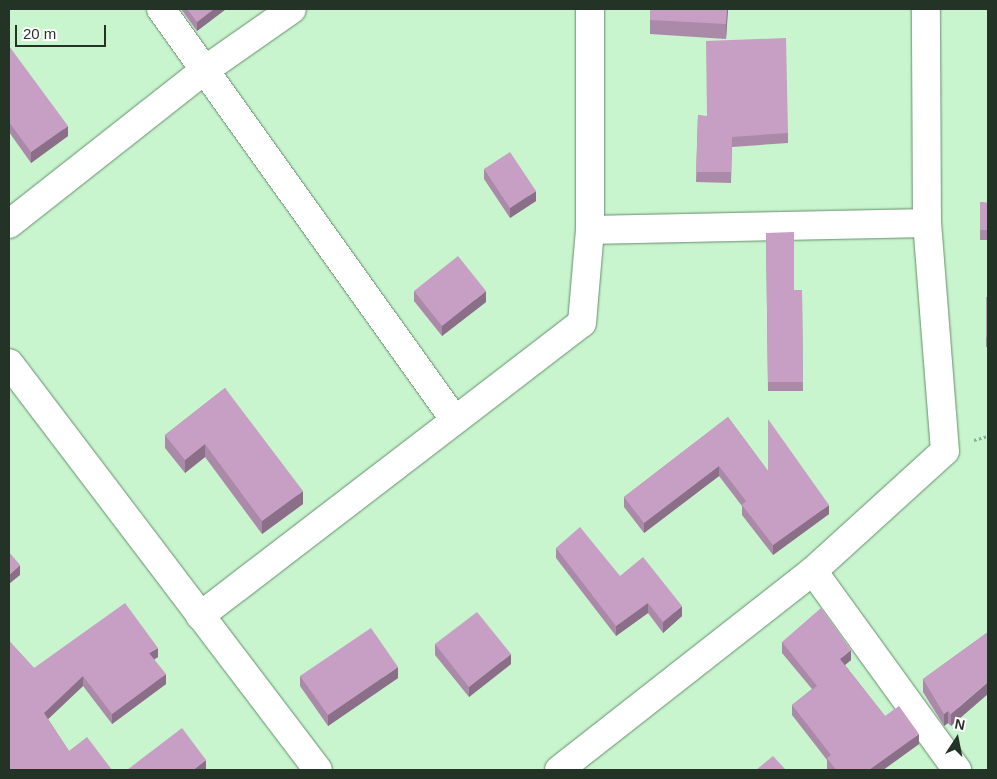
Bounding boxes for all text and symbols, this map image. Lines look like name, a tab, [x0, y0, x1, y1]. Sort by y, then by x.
scale bar	[18, 15, 109, 47]
text: 20 m	[23, 25, 56, 42]
north arrow	[932, 714, 982, 764]
text: N	[953, 715, 966, 733]

